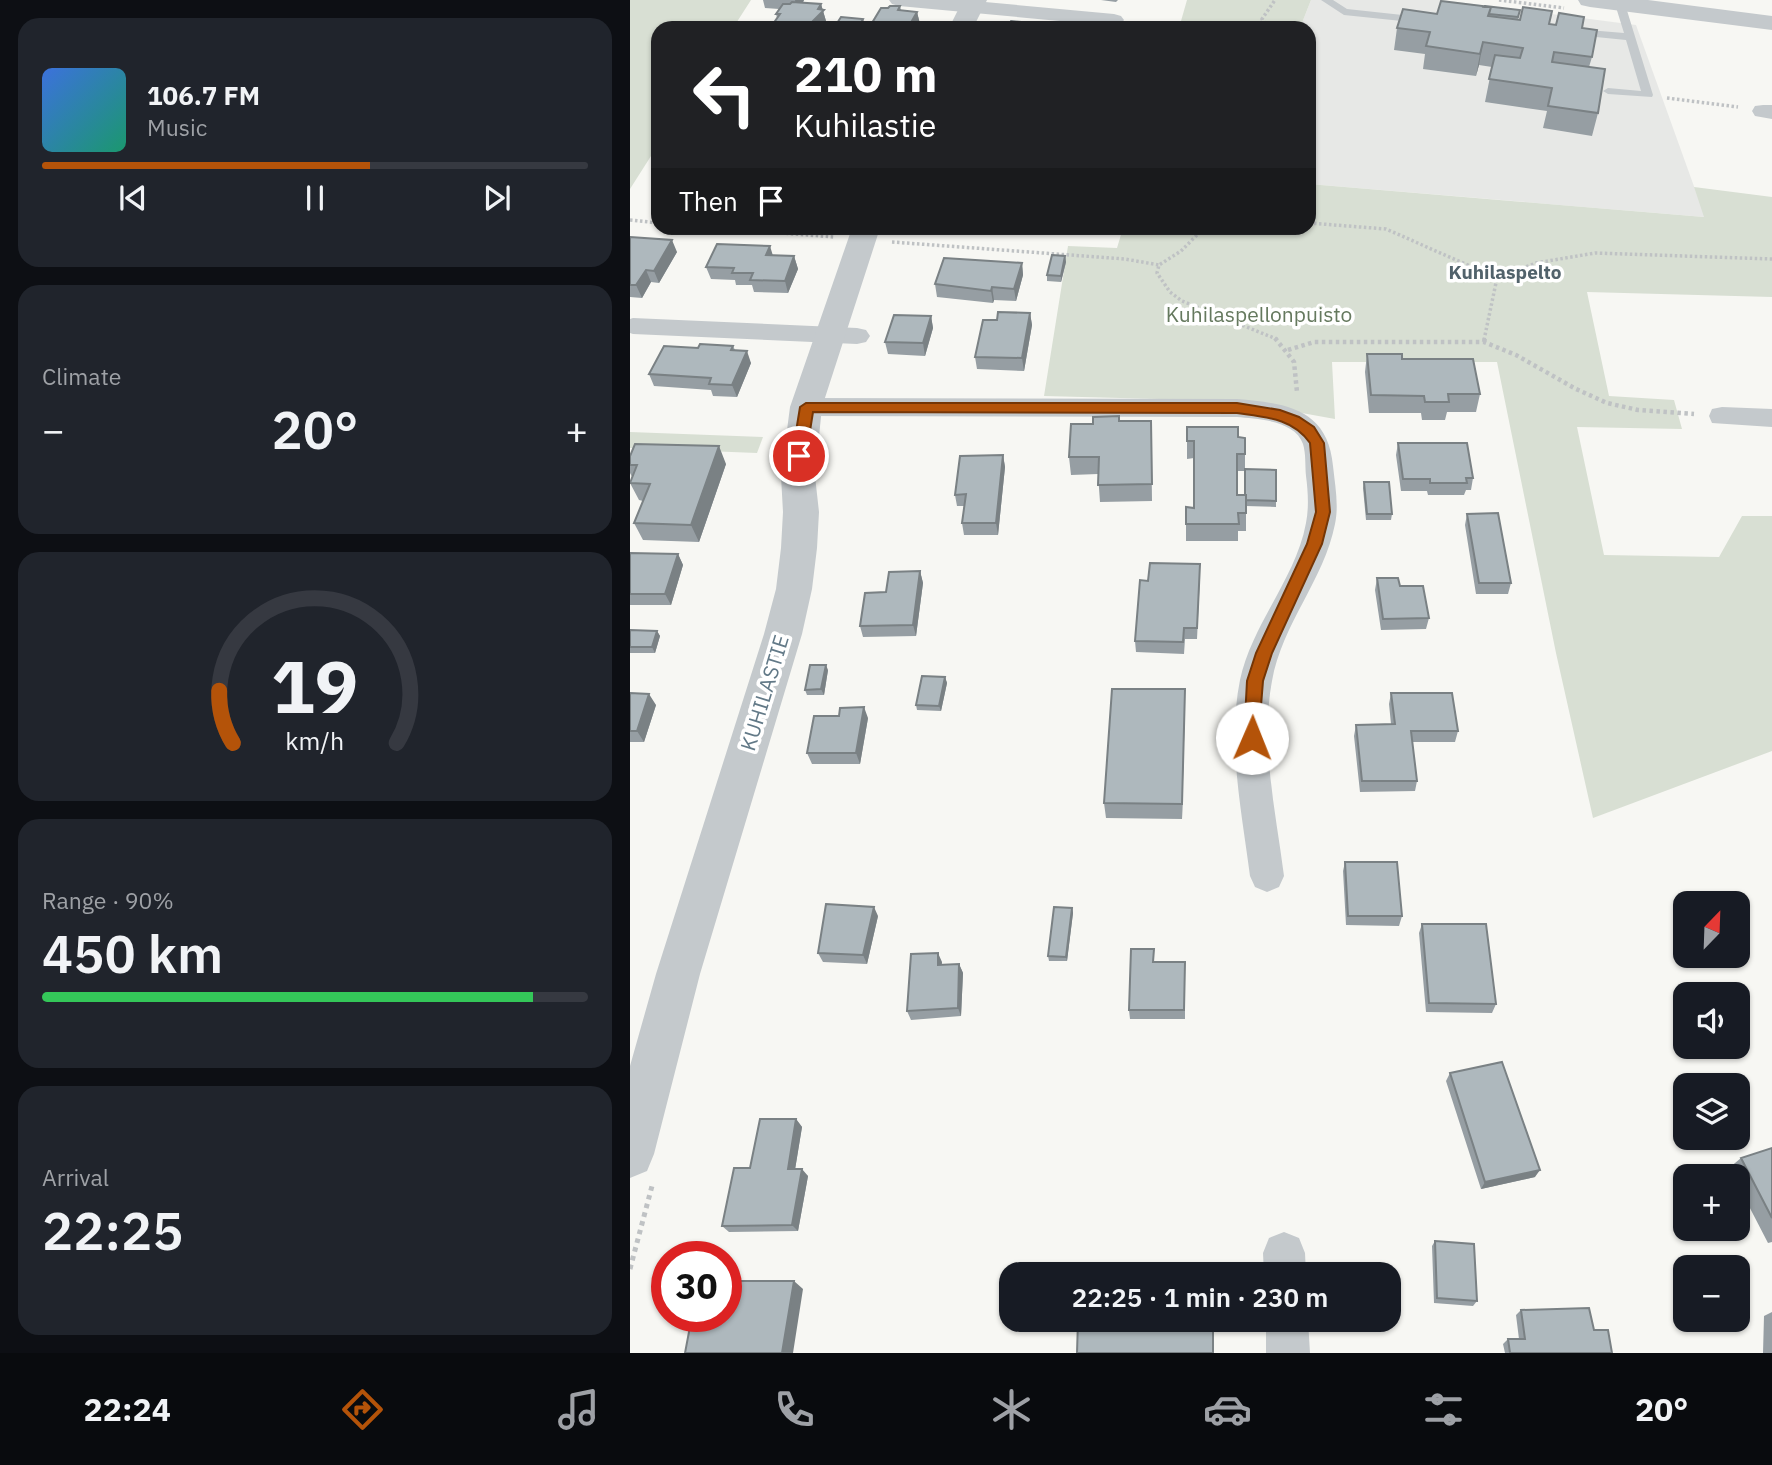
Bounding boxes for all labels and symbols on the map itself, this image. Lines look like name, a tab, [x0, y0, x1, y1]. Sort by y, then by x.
district label: Kuhilaspelto	[1449, 260, 1562, 284]
park label: Kuhilaspellonpuisto	[1166, 300, 1352, 328]
pin	[769, 426, 829, 486]
street label: KUHILASTIE	[733, 631, 795, 754]
position arrow	[1215, 701, 1289, 775]
north arrow	[1673, 891, 1750, 968]
speed limit sign: 30	[651, 1241, 742, 1332]

